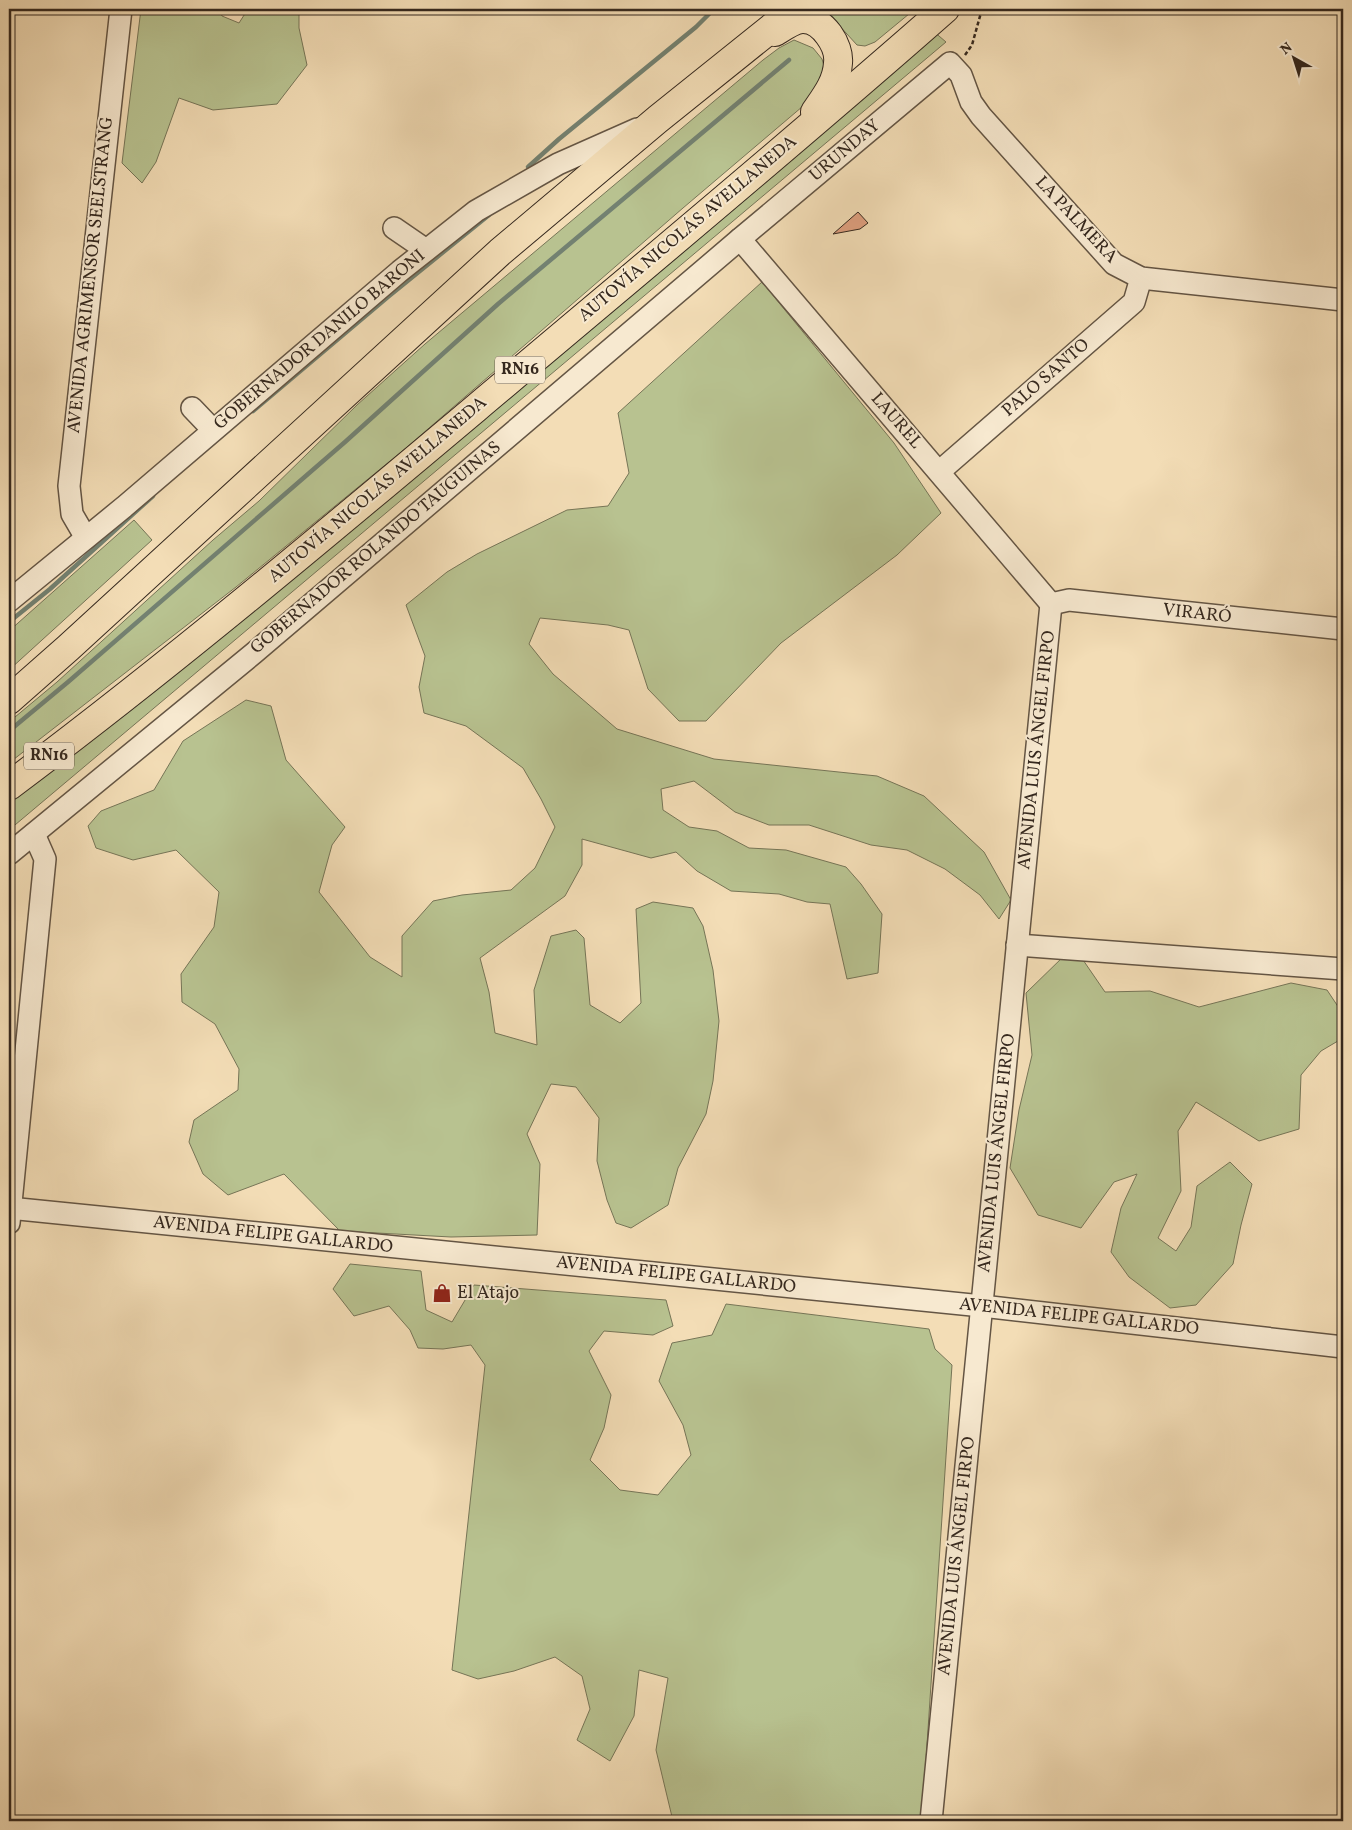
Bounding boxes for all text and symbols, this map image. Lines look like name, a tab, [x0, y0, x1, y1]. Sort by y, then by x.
north arrow	[1270, 32, 1320, 82]
text: N	[1277, 38, 1297, 60]
street label: URUNDAY	[804, 114, 886, 188]
street label: AVENIDA AGRIMENSOR SEELSTRANG	[62, 115, 120, 435]
street label: AUTOVÍA NICOLÁS AVELLANEDA	[573, 130, 803, 328]
street label: LA PALMERA	[1029, 171, 1123, 269]
street label: GOBERNADOR DANILO BARONI	[209, 244, 431, 436]
street label: PALO SANTO	[997, 333, 1095, 423]
road number: RN16	[495, 356, 545, 384]
street label: LAUREL	[864, 387, 928, 455]
street label: AUTOVÍA NICOLÁS AVELLANEDA	[263, 391, 493, 589]
street label: GOBERNADOR ROLANDO TAUGUINAS	[245, 436, 507, 660]
street label: VIRARÓ	[1161, 598, 1233, 630]
street label: AVENIDA LUIS ÁNGEL FIRPO	[1012, 629, 1062, 871]
road number: RN16	[24, 742, 74, 769]
street label: AVENIDA LUIS ÁNGEL FIRPO	[972, 1032, 1022, 1274]
street label: AVENIDA FELIPE GALLARDO	[152, 1210, 394, 1260]
street label: AVENIDA FELIPE GALLARDO	[555, 1250, 797, 1300]
place label: El Atajo	[457, 1281, 519, 1306]
shop icon: El Atajo	[431, 1282, 453, 1304]
street label: AVENIDA FELIPE GALLARDO	[958, 1292, 1200, 1342]
street label: AVENIDA LUIS ÁNGEL FIRPO	[932, 1435, 982, 1677]

